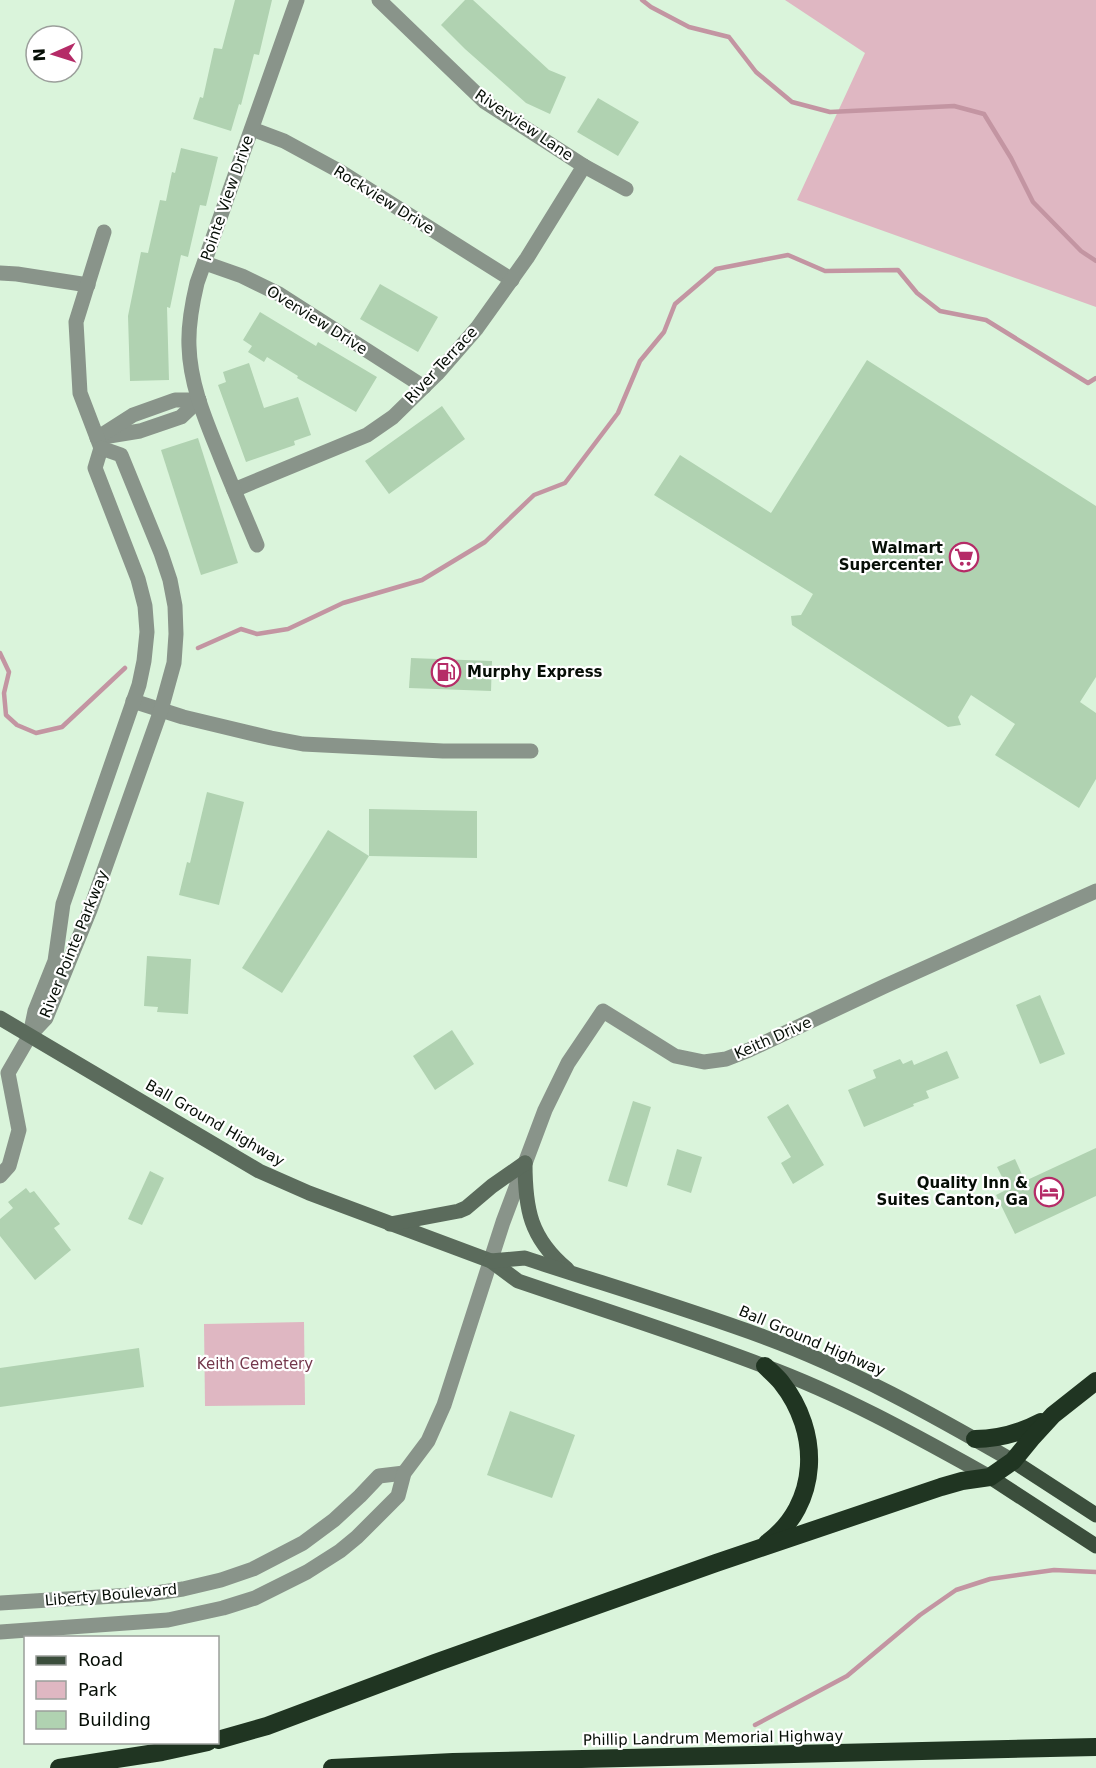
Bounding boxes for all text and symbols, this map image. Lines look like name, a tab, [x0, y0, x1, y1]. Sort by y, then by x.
north arrow	[24, 24, 84, 84]
text: N	[30, 48, 49, 62]
street label: Riverview Lane	[472, 86, 576, 164]
street label: Pointe View Drive	[197, 133, 257, 263]
street label: Rockview Drive	[330, 162, 438, 238]
street label: Overview Drive	[263, 282, 371, 358]
street label: River Terrace	[401, 323, 481, 407]
place label: Walmart Supercenter	[839, 539, 944, 574]
supermarket icon: Walmart Supercenter	[948, 541, 980, 573]
fuel station icon: Murphy Express	[430, 656, 462, 688]
place label: Murphy Express	[467, 663, 603, 681]
street label: River Pointe Parkway	[36, 867, 112, 1020]
street label: Keith Drive	[732, 1013, 814, 1063]
street label: Ball Ground Highway	[142, 1076, 288, 1170]
place label: Quality Inn & Suites Canton, Ga	[877, 1174, 1028, 1209]
hotel icon: Quality Inn & Suites Canton, Ga	[1033, 1176, 1065, 1208]
street label: Ball Ground Highway	[736, 1302, 888, 1380]
park label: Keith Cemetery	[197, 1355, 313, 1373]
street label: Liberty Boulevard	[44, 1580, 178, 1610]
legend	[24, 1636, 219, 1744]
text: Road	[78, 1649, 123, 1670]
text: Park	[78, 1679, 117, 1700]
text: Building	[78, 1709, 151, 1730]
street label: Phillip Landrum Memorial Highway	[583, 1727, 843, 1749]

